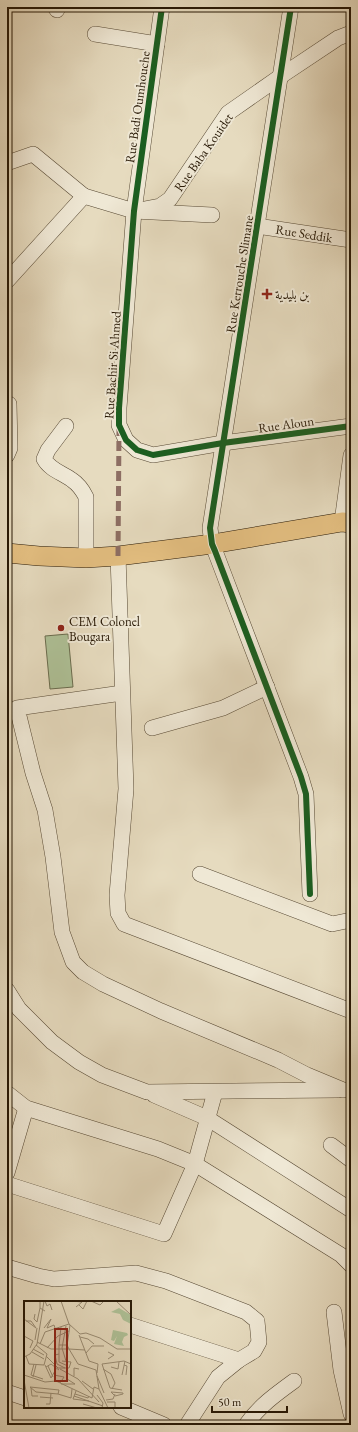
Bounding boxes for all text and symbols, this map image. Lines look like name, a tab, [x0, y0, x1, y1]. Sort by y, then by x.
street label: Rue Badi Oumhouche	[121, 50, 154, 164]
street label: Rue Baba Kouidet	[170, 110, 237, 195]
street label: Rue Kerrouche Slimane	[222, 214, 257, 334]
street label: Rue Seddik	[274, 221, 334, 247]
place label: بن بليدية	[275, 286, 310, 303]
marker: بن بليدية	[262, 289, 272, 299]
street label: Rue Bachir Si Ahmed	[100, 310, 125, 419]
street label: Rue Aloun	[257, 412, 315, 437]
place label: CEM Colonel Bougara	[69, 613, 140, 645]
marker: CEM Colonel Bougara	[56, 623, 66, 633]
inset map	[24, 1301, 131, 1408]
scale bar	[212, 1388, 287, 1414]
text: 50 m	[218, 1394, 242, 1410]

